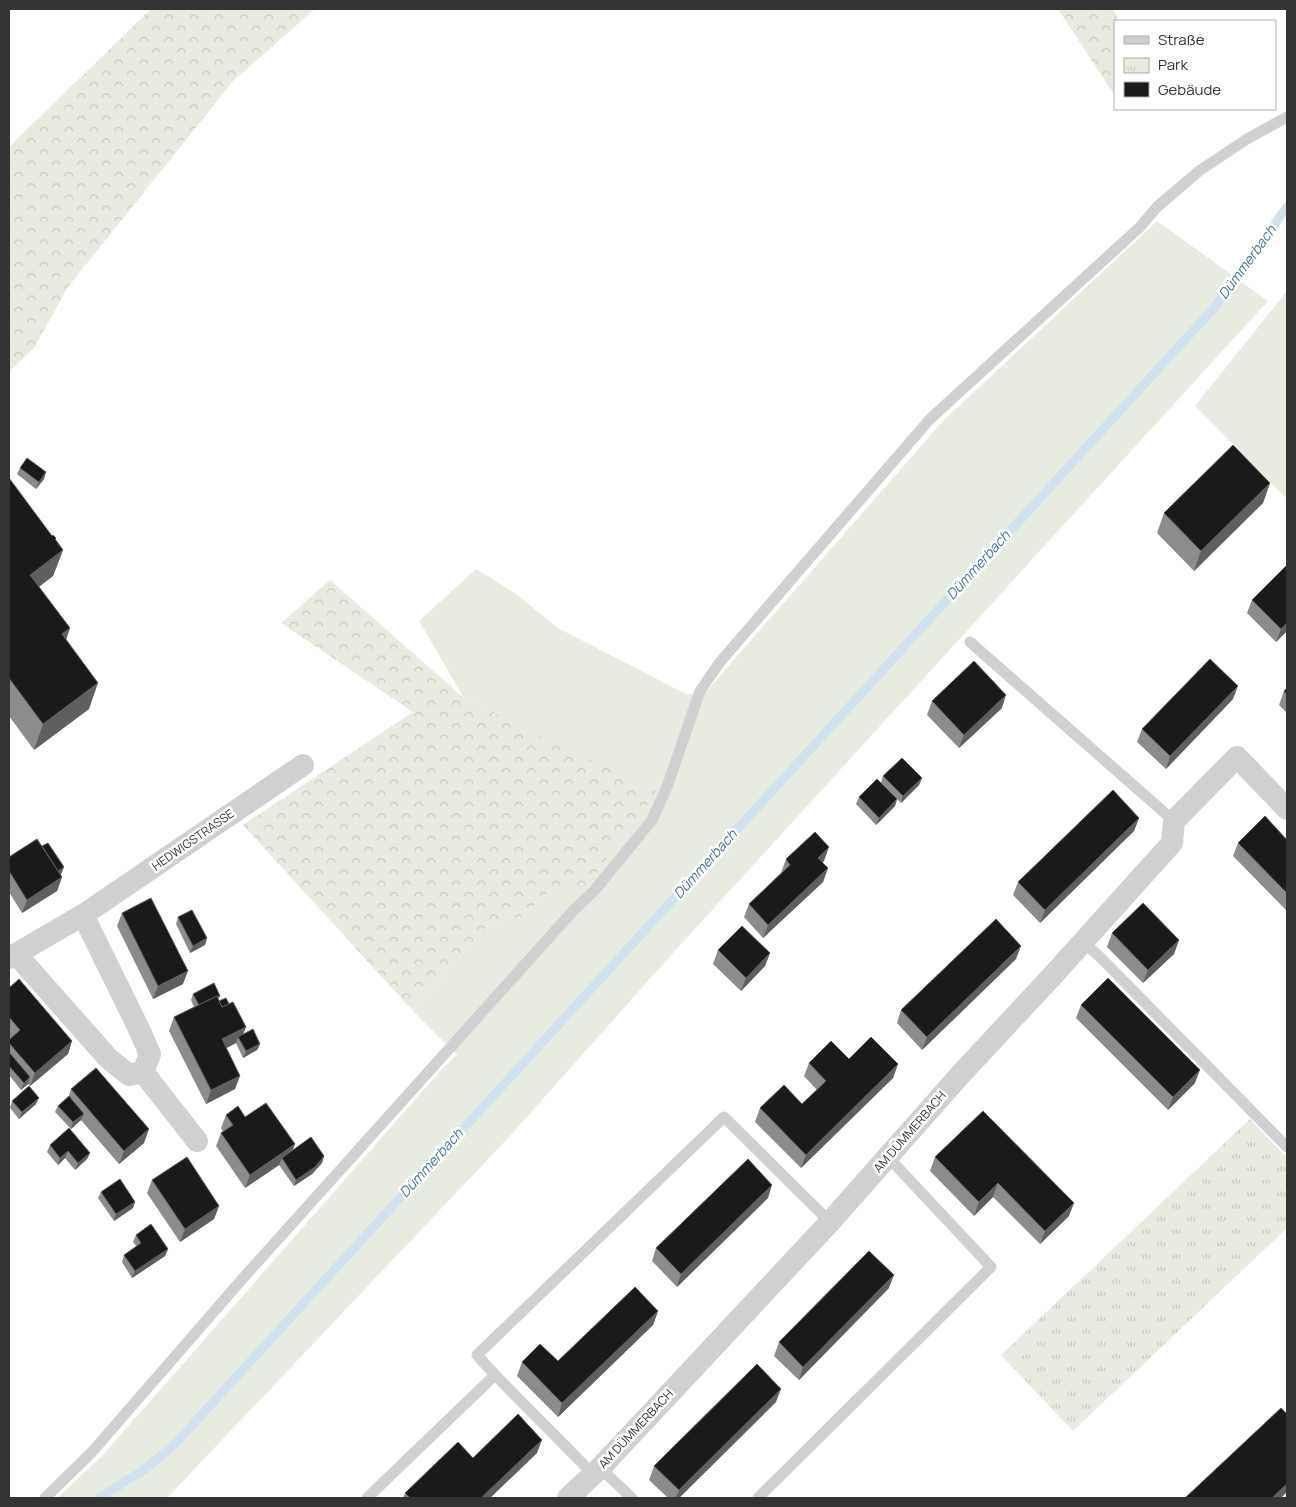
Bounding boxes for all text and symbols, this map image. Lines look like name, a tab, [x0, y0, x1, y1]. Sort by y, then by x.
legend	[1114, 20, 1276, 110]
text: Straße	[1158, 29, 1205, 50]
text: Park	[1158, 54, 1188, 75]
text: Gebäude	[1158, 79, 1221, 100]
water label: Dümmerbach	[1213, 220, 1280, 302]
water label: Dümmerbach	[942, 526, 1014, 603]
street label: HEDWIGSTRASSE	[148, 805, 237, 874]
water label: Dümmerbach	[669, 825, 741, 902]
street label: AM DÜMMERBACH	[870, 1087, 950, 1176]
water label: Dümmerbach	[395, 1124, 467, 1201]
street label: AM DÜMMERBACH	[594, 1385, 677, 1472]

